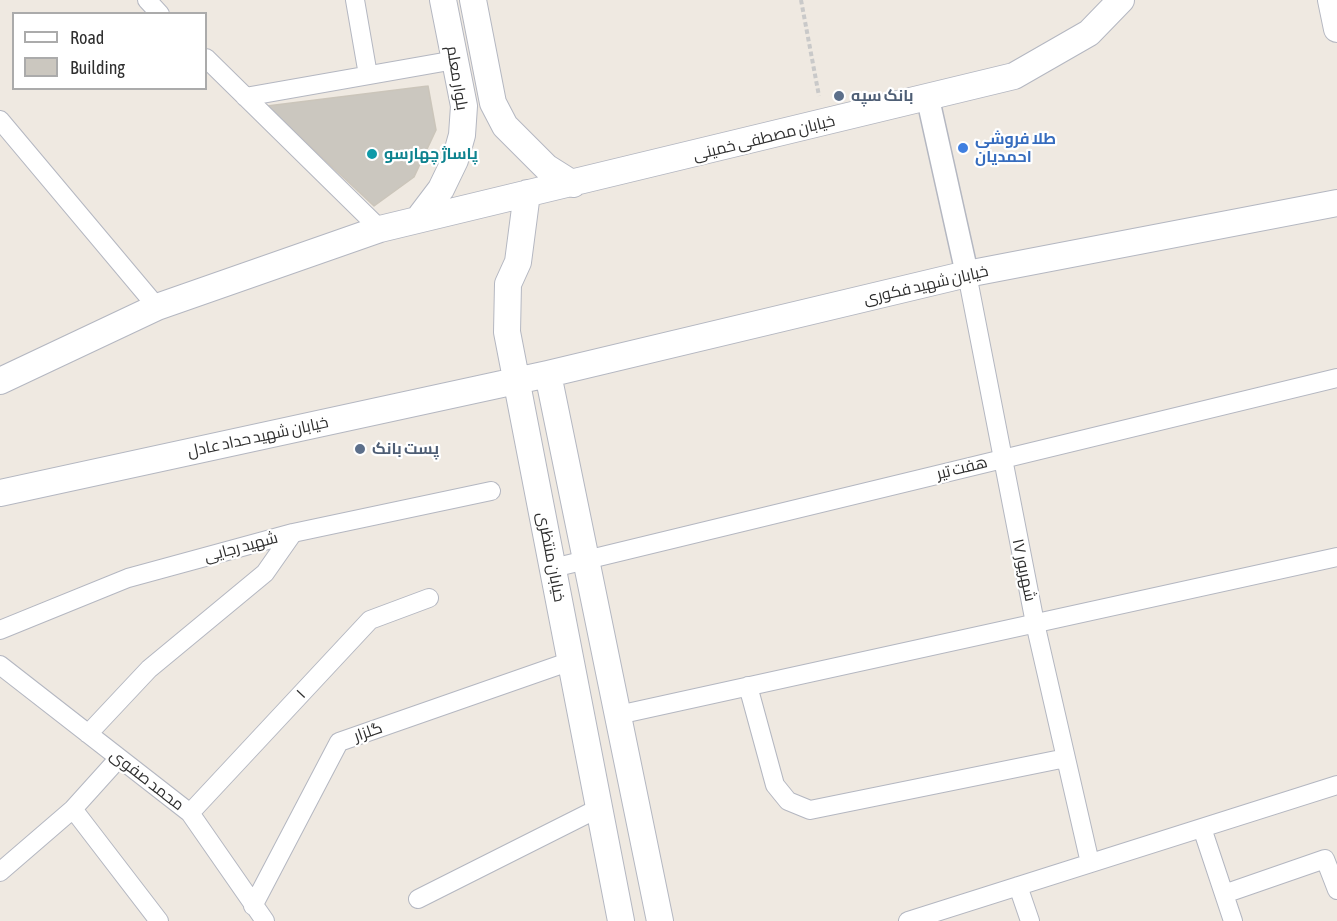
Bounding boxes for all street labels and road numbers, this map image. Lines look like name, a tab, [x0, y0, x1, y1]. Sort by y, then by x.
street label: بلوار معلم	[442, 44, 472, 112]
street label: خیابان مصطفی خمینی	[691, 111, 837, 165]
street label: خیابان شهید فکوری	[862, 261, 990, 309]
street label: خیابان شهید حداد عادل	[186, 413, 330, 461]
street label: هفت تیر	[934, 452, 990, 484]
street label: خیابان منتظری	[533, 511, 569, 603]
street label: شهید رجایی	[202, 528, 280, 566]
street label: ۱۷ شهریور	[1008, 537, 1040, 603]
street label: ۱	[292, 686, 310, 702]
street label: گلزار	[351, 718, 385, 746]
street label: محمد صفوی	[106, 745, 188, 815]

